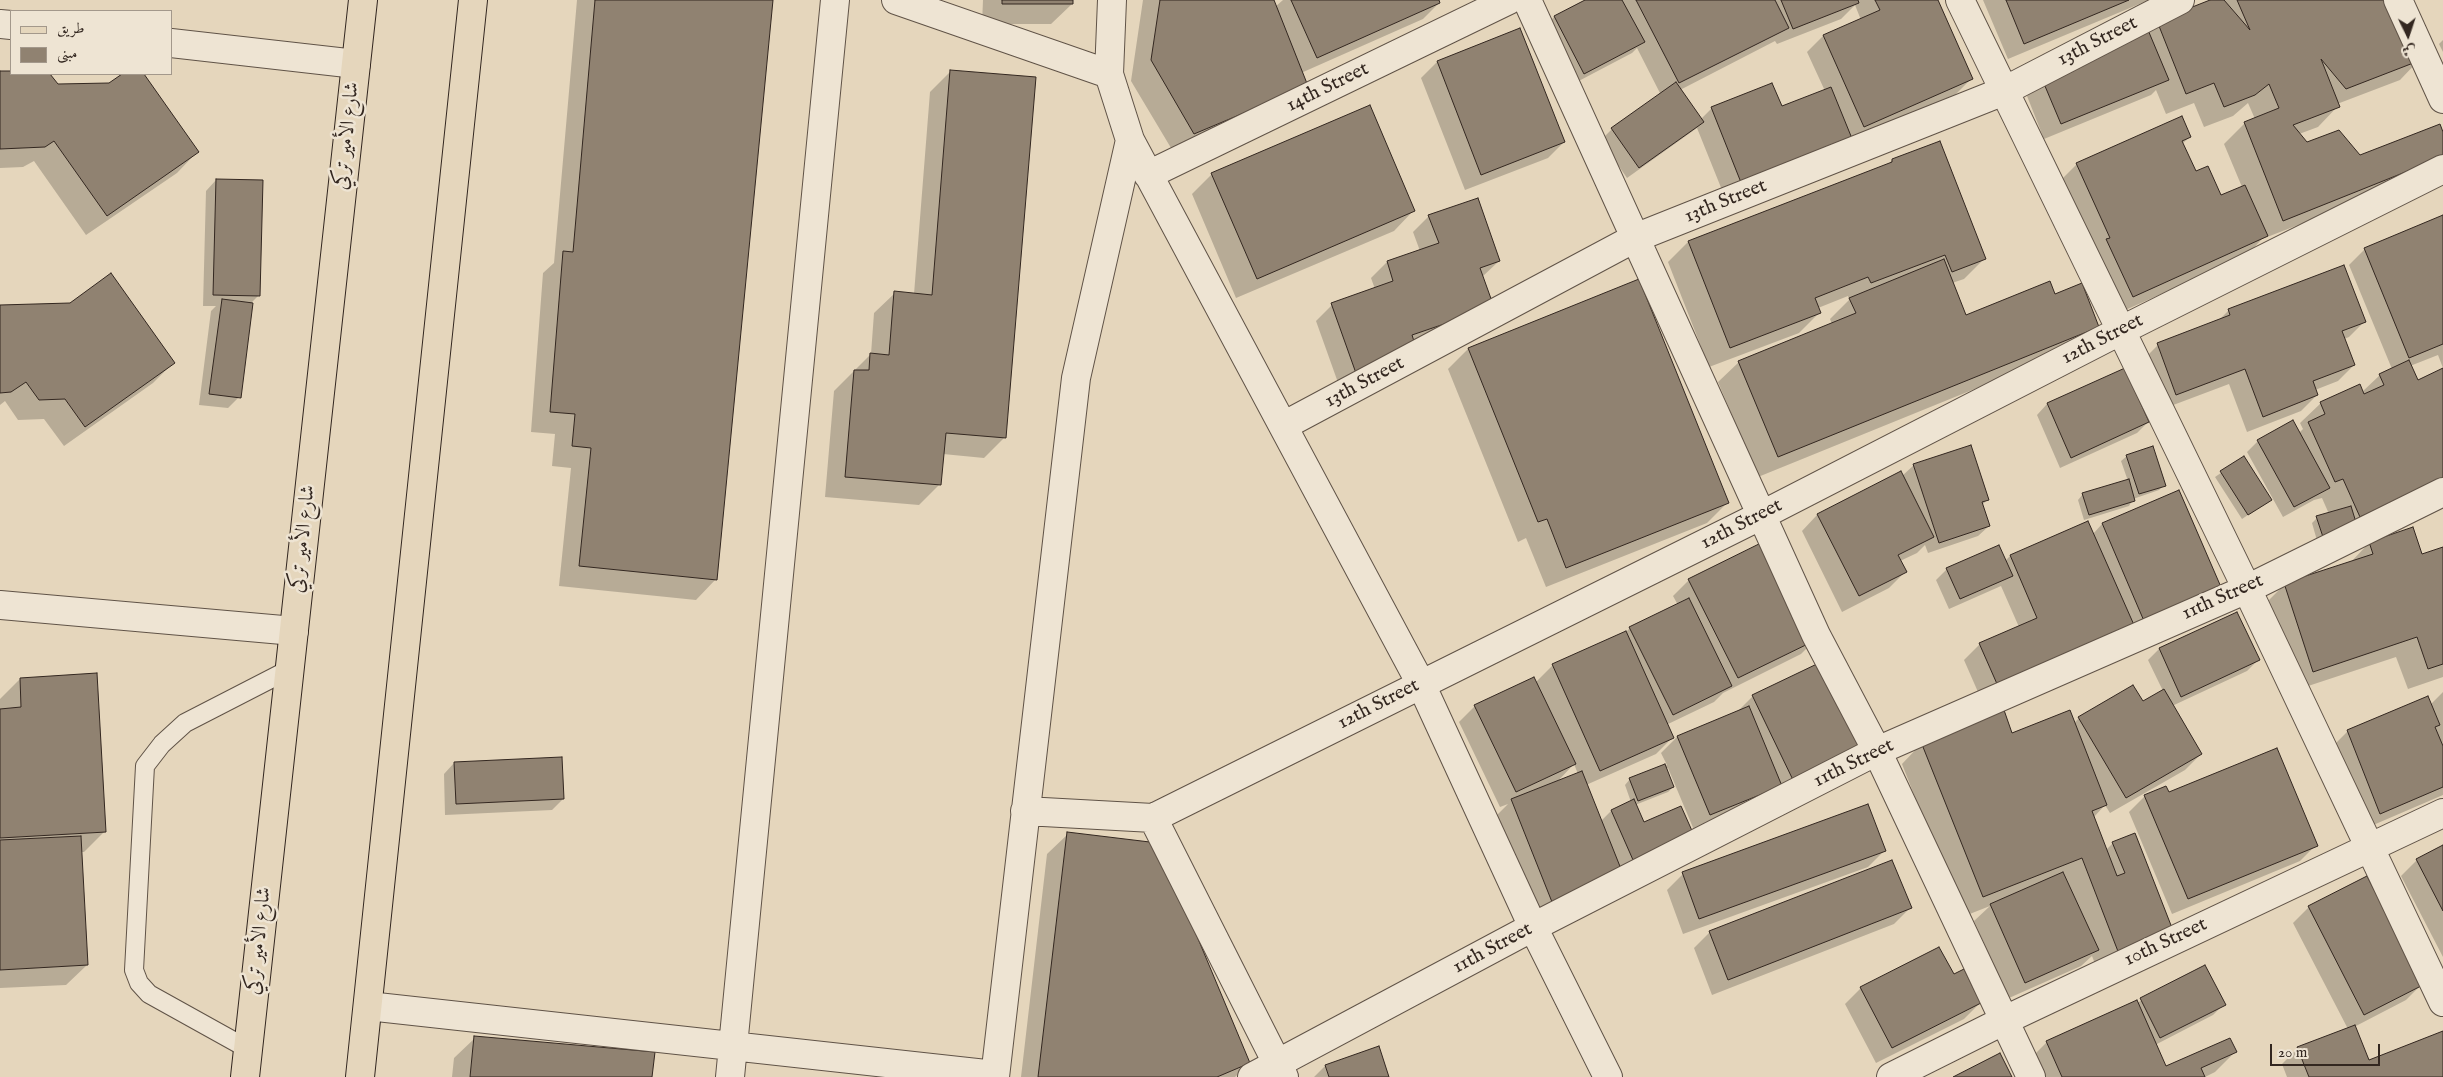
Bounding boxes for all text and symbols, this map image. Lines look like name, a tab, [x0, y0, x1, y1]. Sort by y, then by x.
legend	[10, 10, 172, 75]
north arrow	[2383, 10, 2433, 60]
street label: 13th Street	[2054, 12, 2142, 72]
text: طريق	[57, 19, 84, 38]
text: ش	[2401, 41, 2417, 59]
text: مبنى	[57, 44, 77, 63]
street label: 14th Street	[1283, 58, 1373, 118]
street label: شارع الأمير تركي	[330, 81, 366, 191]
street label: 13th Street	[1681, 175, 1771, 229]
street label: 12th Street	[2058, 309, 2148, 371]
street label: 13th Street	[1321, 352, 1409, 414]
street label: شارع الأمير تركي	[286, 484, 322, 594]
street label: 12th Street	[1697, 494, 1787, 556]
street label: 11th Street	[2179, 569, 2267, 627]
street label: 12th Street	[1334, 674, 1424, 736]
street label: 11th Street	[1810, 734, 1898, 794]
street label: شارع الأمير تركي	[242, 886, 278, 996]
street label: 10th Street	[2121, 913, 2211, 973]
street label: 11th Street	[1449, 918, 1537, 980]
scale bar	[2273, 1034, 2383, 1066]
text: 20 m	[2278, 1043, 2307, 1062]

